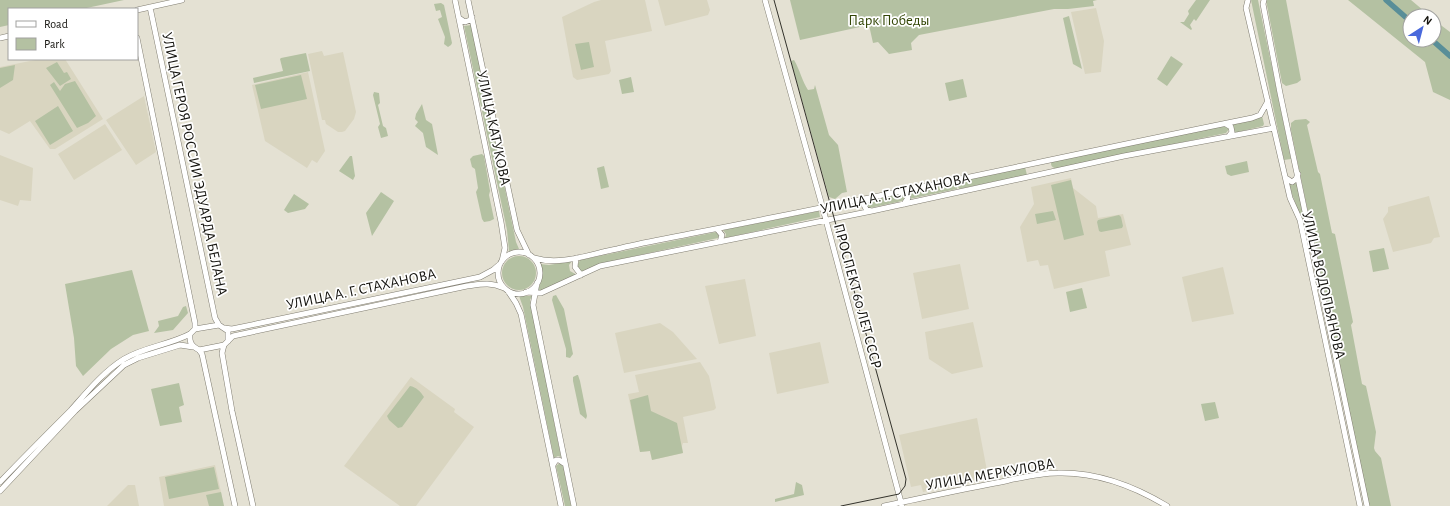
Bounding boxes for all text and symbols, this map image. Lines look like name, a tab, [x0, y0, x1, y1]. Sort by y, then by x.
legend	[8, 8, 138, 60]
north arrow	[1402, 8, 1442, 48]
park label: Парк Победы	[848, 13, 930, 28]
text: N	[1421, 14, 1434, 27]
text: Road	[44, 18, 68, 30]
street label: УЛИЦА ГЕРОЯ РОССИИ ЭДУАРДА БЕЛАНА	[159, 31, 230, 297]
text: Park	[44, 38, 65, 50]
street label: УЛИЦА КАТУКОВА	[474, 69, 513, 187]
street label: УЛИЦА А. Г. СТАХАНОВА	[819, 170, 971, 217]
street label: УЛИЦА ВОДОПЬЯНОВА	[1299, 210, 1348, 361]
street label: ПРОСПЕКТ 60 ЛЕТ СССР	[831, 222, 884, 370]
street label: УЛИЦА А. Г. СТАХАНОВА	[285, 266, 437, 313]
street label: УЛИЦА МЕРКУЛОВА	[925, 456, 1056, 493]

